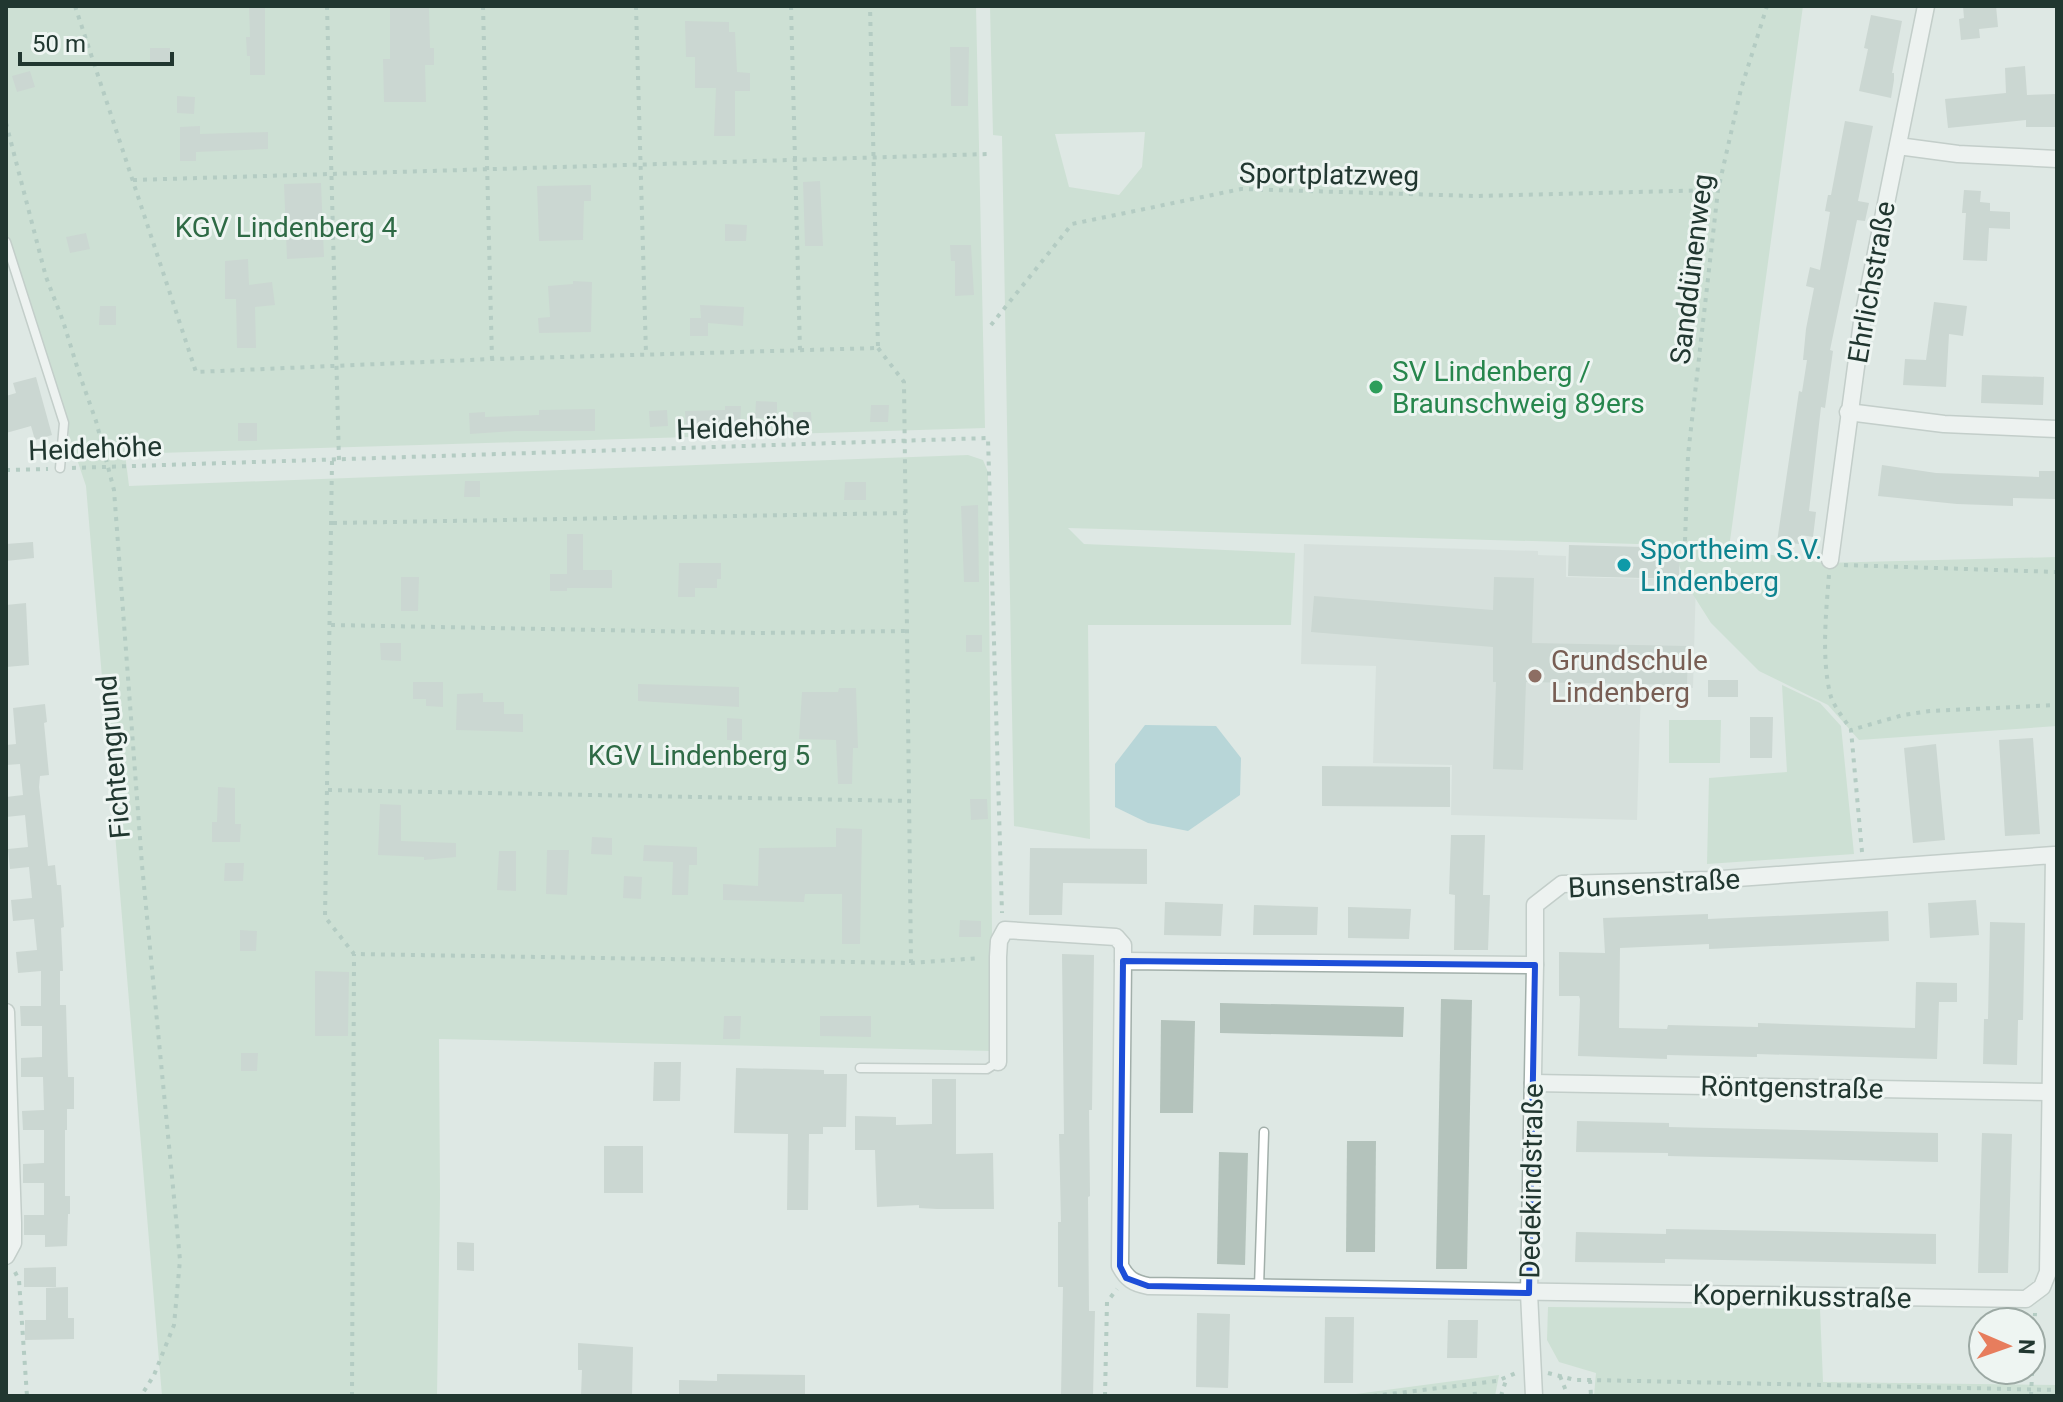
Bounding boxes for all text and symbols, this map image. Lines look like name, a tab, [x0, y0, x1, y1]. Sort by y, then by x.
scale bar	[20, 16, 172, 66]
text: 50 m	[32, 30, 86, 58]
street label: Sportplatzweg	[1239, 156, 1419, 193]
street label: Sanddünenweg	[1663, 172, 1720, 366]
street label: Ehrlichstraße	[1841, 199, 1902, 366]
park label: KGV Lindenberg 4	[175, 211, 398, 244]
place label: SV Lindenberg / Braunschweig 89ers	[1392, 355, 1645, 420]
marker: SV Lindenberg / Braunschweig 89ers	[1367, 378, 1385, 396]
street label: Heidehöhe	[676, 409, 811, 446]
street label: Heidehöhe	[28, 430, 163, 467]
place label: Sportheim S.V. Lindenberg	[1640, 533, 1822, 598]
marker: Sportheim S.V. Lindenberg	[1615, 556, 1633, 574]
place label: Grundschule Lindenberg	[1551, 644, 1708, 709]
marker: Grundschule Lindenberg	[1526, 667, 1544, 685]
street label: Fichtengrund	[90, 674, 137, 840]
park label: KGV Lindenberg 5	[588, 739, 810, 772]
street label: Bunsenstraße	[1567, 863, 1741, 904]
street label: Röntgenstraße	[1700, 1069, 1884, 1106]
street label: Dedekindstraße	[1513, 1083, 1550, 1279]
street label: Kopernikusstraße	[1692, 1278, 1912, 1315]
north arrow	[1967, 1306, 2047, 1386]
text: N	[2014, 1338, 2039, 1355]

